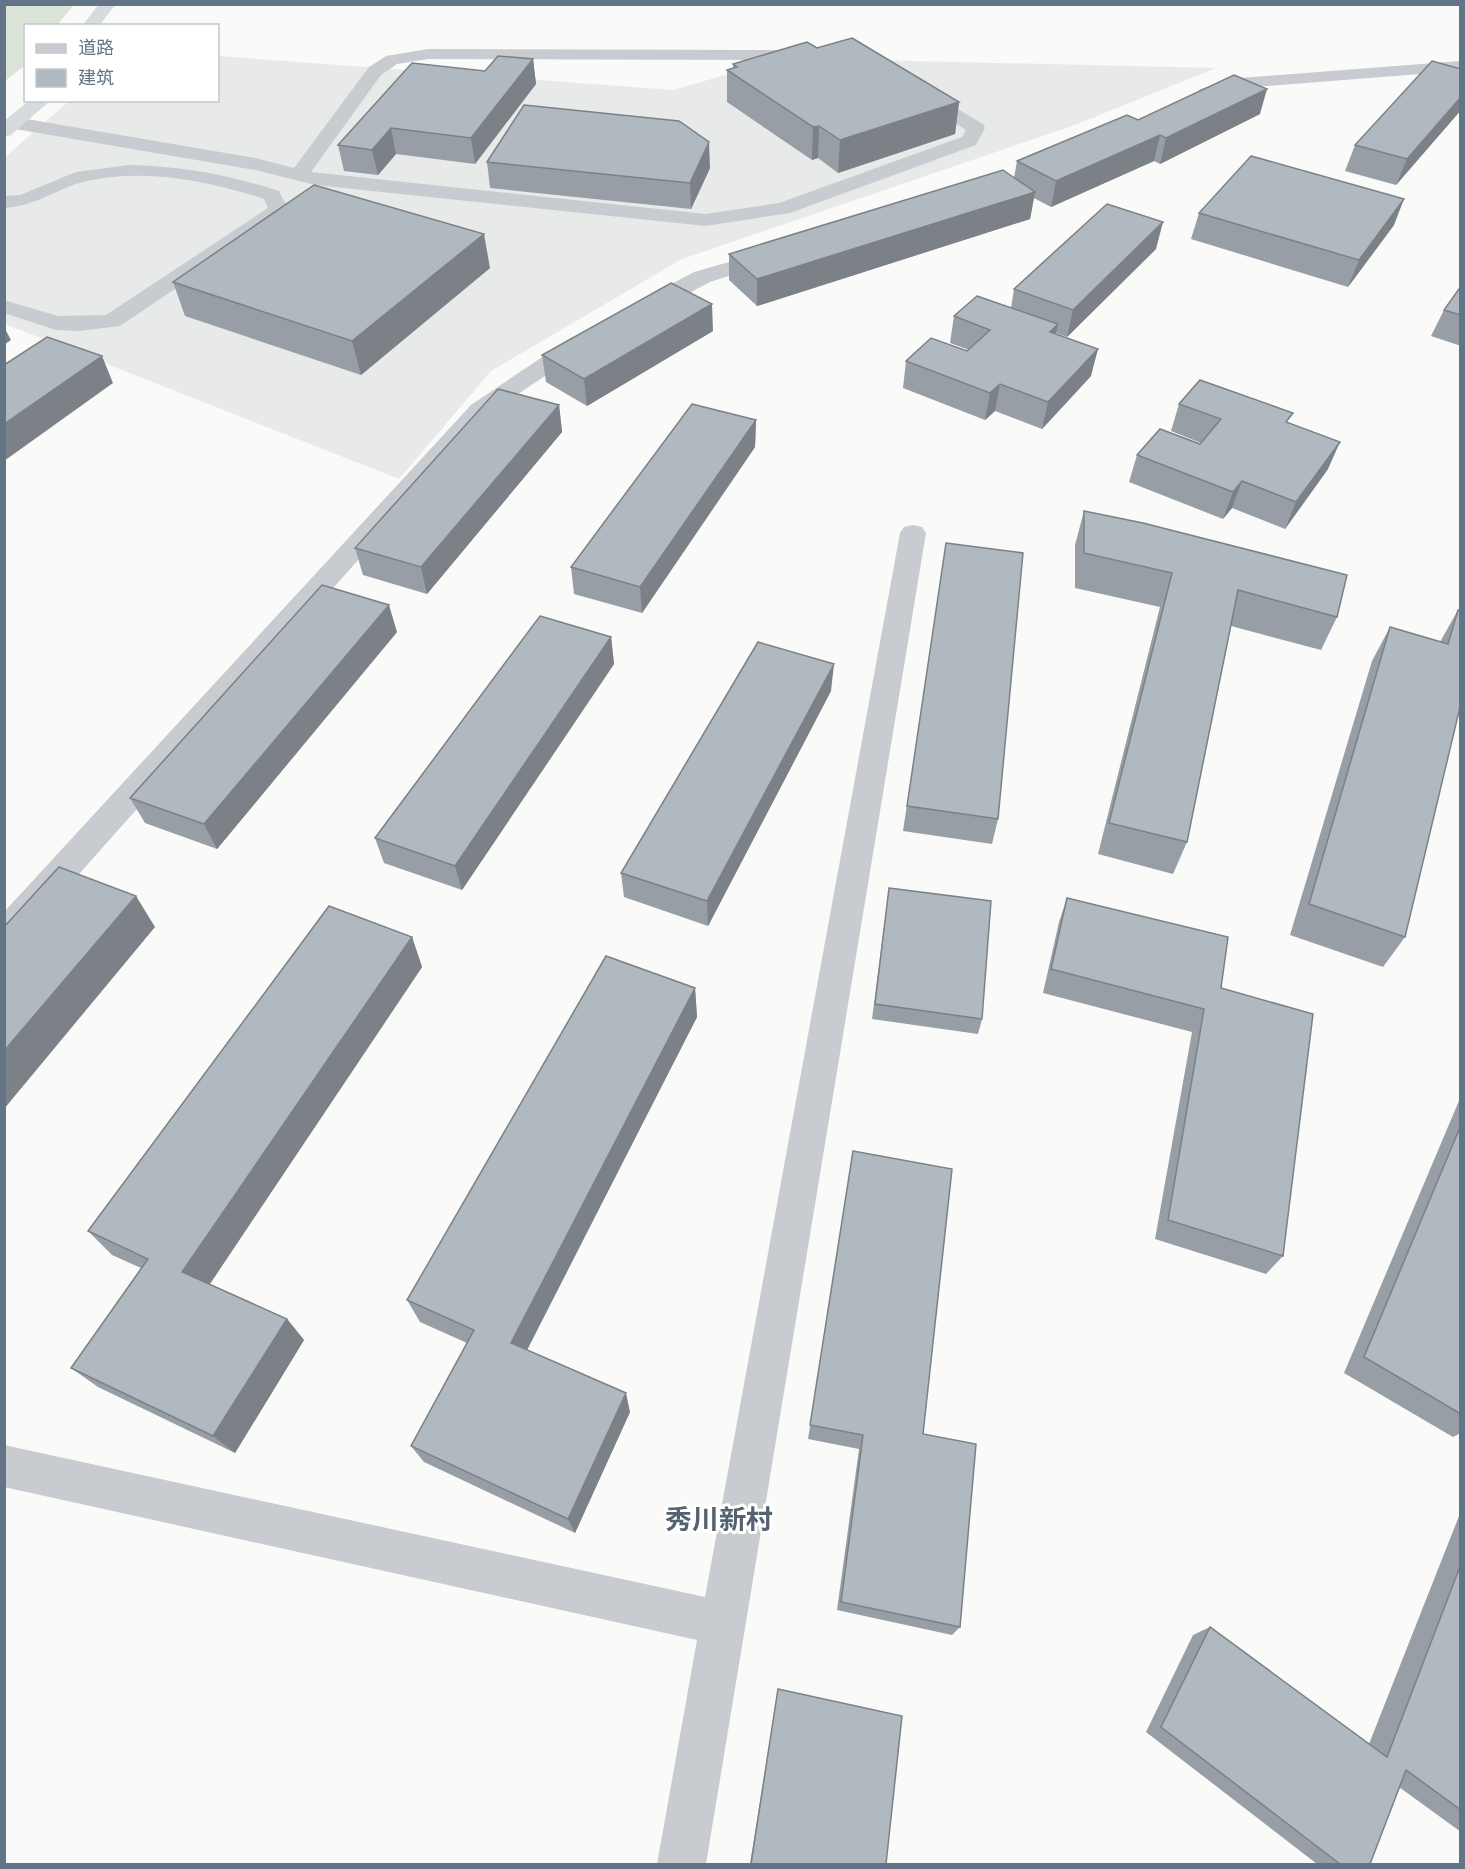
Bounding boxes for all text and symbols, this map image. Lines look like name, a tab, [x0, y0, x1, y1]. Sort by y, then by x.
legend	[24, 24, 219, 102]
text: 道路	[78, 37, 114, 59]
text: 建筑	[78, 67, 114, 89]
district label: 秀川新村	[665, 1503, 773, 1536]

